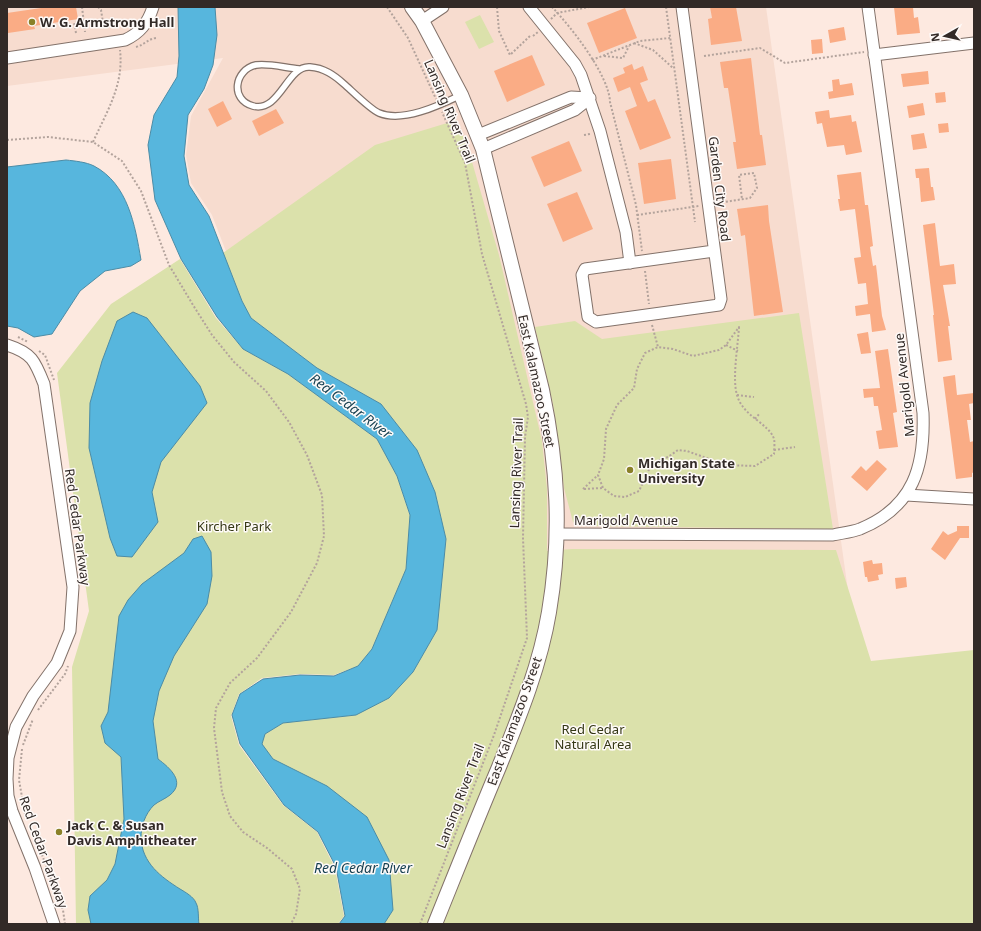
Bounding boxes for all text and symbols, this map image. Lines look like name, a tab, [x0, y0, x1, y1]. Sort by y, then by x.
place label: W. G. Armstrong Hall	[40, 13, 174, 31]
north arrow	[925, 16, 965, 56]
marker: W. G. Armstrong Hall	[27, 17, 37, 27]
text: N	[927, 32, 943, 43]
street label: Lansing River Trail	[420, 56, 480, 166]
street label: Garden City Road	[705, 135, 735, 243]
street label: East Kalamazoo Street	[514, 313, 560, 450]
street label: Marigold Avenue	[890, 332, 918, 438]
water label: Red Cedar River	[306, 369, 396, 443]
street label: Lansing River Trail	[505, 417, 527, 529]
place label: Michigan State University	[638, 454, 735, 487]
marker: Michigan State University	[625, 465, 635, 475]
street label: Red Cedar Parkway	[61, 467, 95, 587]
street label: Marigold Avenue	[574, 511, 678, 529]
park label: Kircher Park	[197, 517, 271, 535]
street label: East Kalamazoo Street	[482, 654, 546, 788]
park label: Red Cedar Natural Area	[554, 720, 632, 753]
street label: Lansing River Trail	[432, 741, 488, 851]
street label: Red Cedar Parkway	[15, 793, 73, 911]
place label: Jack C. & Susan Davis Amphitheater	[66, 816, 197, 849]
marker: Jack C. & Susan Davis Amphitheater	[54, 827, 64, 837]
water label: Red Cedar River	[314, 858, 412, 877]

